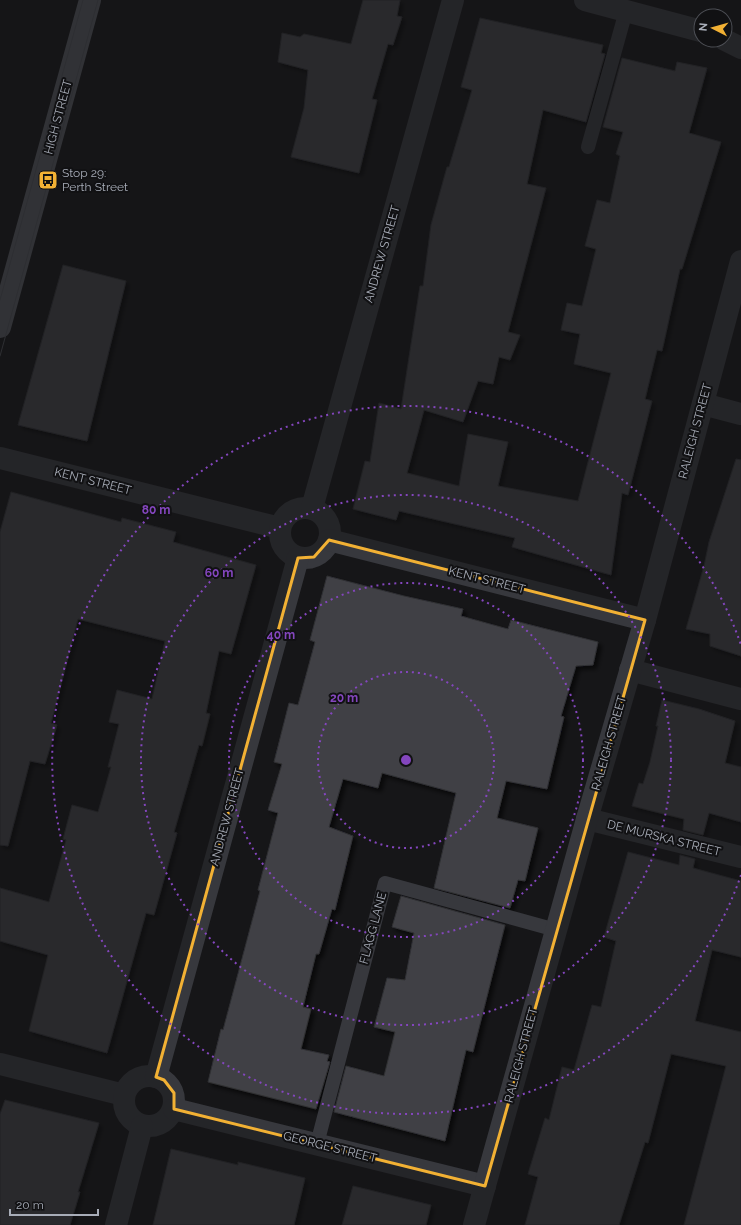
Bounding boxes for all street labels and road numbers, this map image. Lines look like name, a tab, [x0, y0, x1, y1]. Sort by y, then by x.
street label: HIGH STREET	[41, 77, 75, 156]
street label: ANDREW STREET	[361, 203, 403, 304]
street label: RALEIGH STREET	[676, 381, 715, 480]
street label: KENT STREET	[53, 465, 134, 497]
street label: KENT STREET	[447, 564, 528, 596]
street label: RALEIGH STREET	[589, 693, 629, 792]
street label: ANDREW STREET	[207, 766, 247, 867]
street label: DE MURSKA STREET	[606, 817, 723, 859]
street label: FLAGG LANE	[357, 891, 389, 965]
street label: RALEIGH STREET	[502, 1005, 541, 1104]
street label: GEORGE STREET	[282, 1129, 379, 1166]

